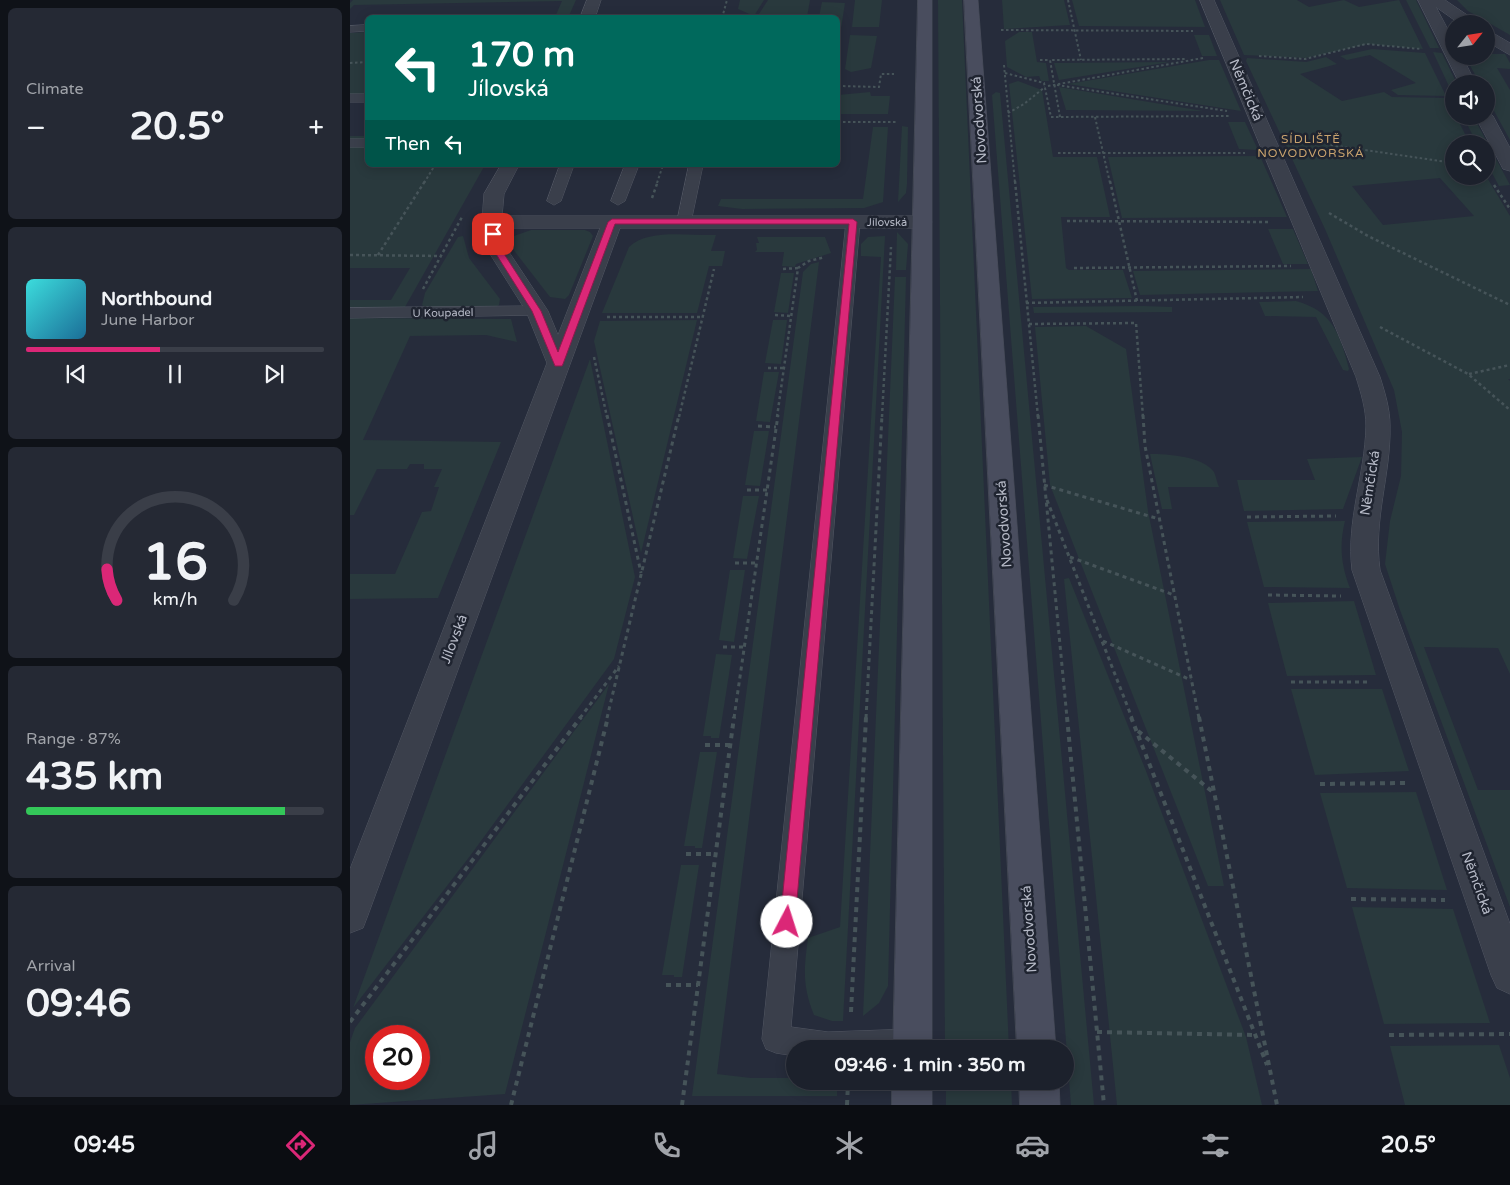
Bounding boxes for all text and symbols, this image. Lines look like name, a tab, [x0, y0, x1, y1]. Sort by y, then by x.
north arrow	[1445, 15, 1495, 65]
map controls	[1445, 15, 1495, 185]
text: 170 m	[468, 34, 575, 76]
icon: left	[385, 35, 450, 100]
street label: Němčická	[1225, 56, 1267, 124]
button: sound	[1445, 75, 1495, 125]
text: Jílovská	[468, 76, 549, 102]
street label: Novodvorská	[967, 76, 991, 164]
text: Climate	[26, 79, 84, 99]
text: 20.5°	[130, 104, 225, 150]
text: −	[26, 111, 46, 145]
text: +	[308, 111, 324, 145]
icon: left	[440, 130, 468, 158]
district label: SÍDLIŠTĚ NOVODVORSKÁ	[1257, 132, 1365, 160]
text: Then	[385, 133, 430, 155]
button: search	[1445, 135, 1495, 185]
pin	[472, 213, 514, 255]
street label: Jílovská	[867, 216, 907, 229]
icon: arrive	[479, 220, 507, 248]
text: Northbound	[101, 288, 212, 310]
street label: U Koupadel	[412, 306, 474, 320]
text: June Harbor	[101, 310, 194, 330]
icon: previous	[62, 360, 90, 388]
icon: pause	[161, 360, 189, 388]
icon: next	[260, 360, 288, 388]
street label: Němčická	[1356, 449, 1384, 517]
street label: Novodvorská	[992, 480, 1016, 568]
text: 16	[142, 531, 208, 594]
text: km/h	[153, 589, 197, 610]
street label: Jílovská	[437, 612, 471, 666]
text: Range · 87%	[26, 729, 121, 749]
text: 435 km	[26, 754, 163, 800]
street label: Němčická	[1458, 849, 1496, 917]
street label: Novodvorská	[1017, 885, 1041, 973]
position arrow	[760, 895, 812, 947]
text: Arrival	[26, 956, 75, 976]
text: 09:46	[26, 981, 131, 1027]
speed limit sign: 20	[365, 1025, 430, 1090]
text: 09:46 · 1 min · 350 m	[834, 1054, 1026, 1076]
icon: directions	[283, 1128, 318, 1163]
icon: music	[466, 1128, 501, 1163]
icon: phone	[649, 1128, 684, 1163]
icon: climate	[832, 1128, 867, 1163]
icon: car	[1015, 1128, 1050, 1163]
icon: filters	[1198, 1128, 1233, 1163]
text: 09:45	[74, 1132, 135, 1158]
text: 20.5°	[1381, 1132, 1436, 1158]

